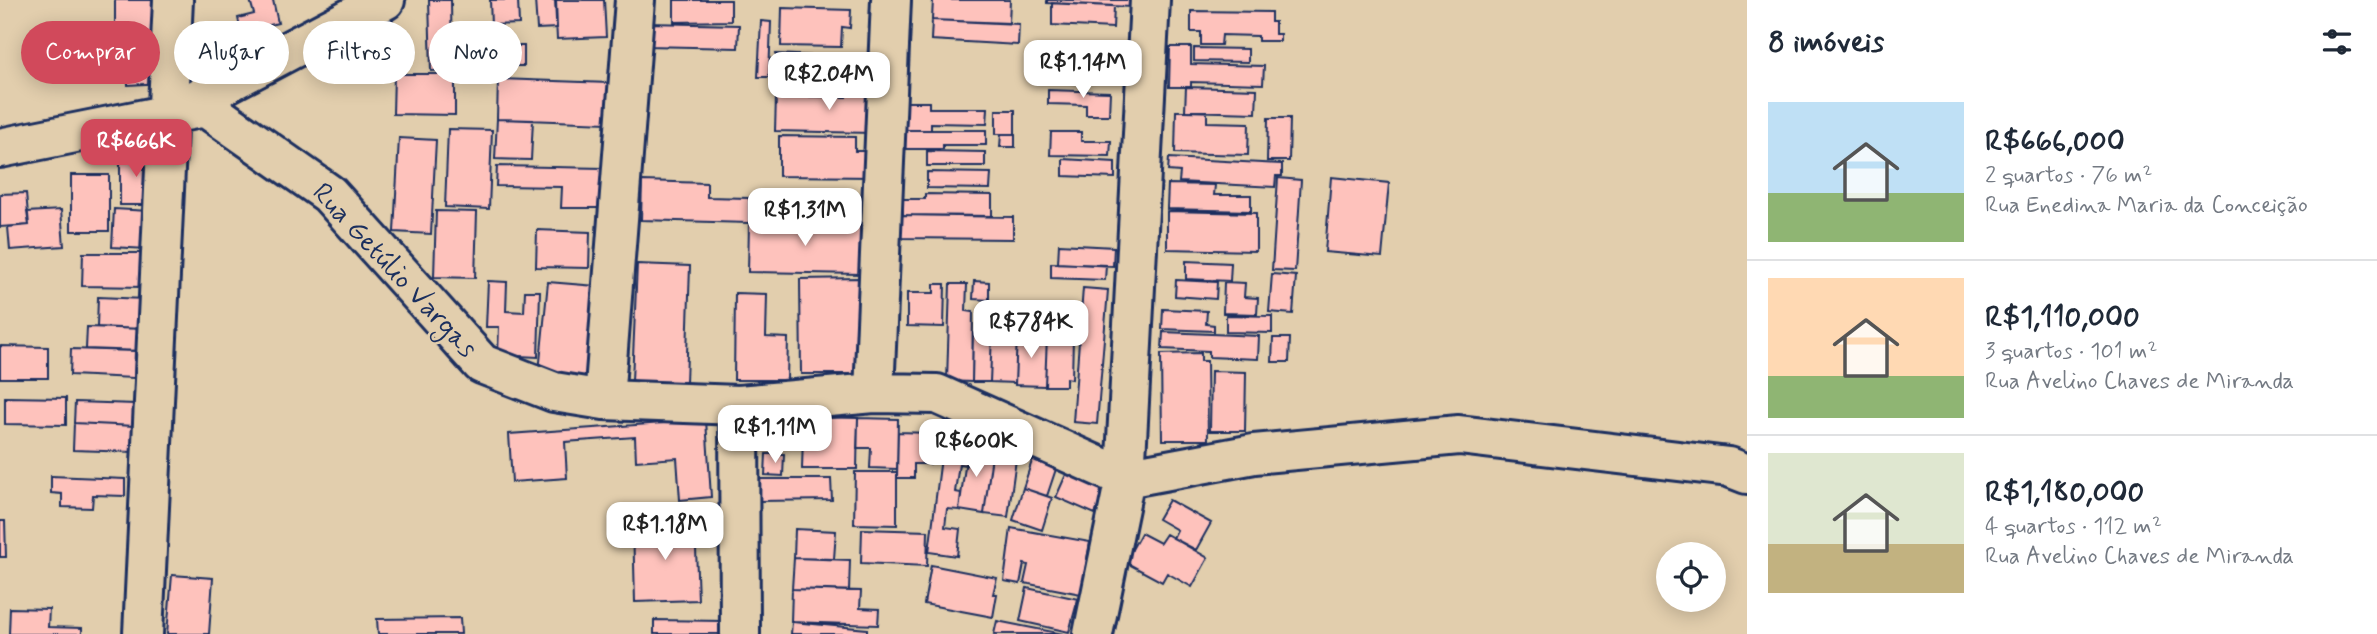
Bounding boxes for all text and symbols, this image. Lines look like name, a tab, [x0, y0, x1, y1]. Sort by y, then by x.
chip: Comprar	[21, 21, 160, 84]
chip: Alugar	[174, 21, 289, 84]
chip: Filtros	[303, 21, 415, 84]
chip: Novo	[429, 21, 522, 84]
text: 8 imóveis	[1768, 23, 1884, 62]
icon: filters	[2318, 23, 2356, 61]
pin: R$1.14M	[1018, 41, 1148, 100]
text: R$1.14M	[1040, 48, 1126, 78]
pin: R$2.04M	[764, 52, 894, 112]
text: R$2.04M	[784, 60, 874, 90]
pin: R$666K	[79, 120, 193, 179]
text: R$666,000	[1985, 122, 2125, 161]
text: R$666K	[97, 127, 175, 157]
icon: home	[1824, 130, 1908, 214]
text: 2 quartos · 76 m²	[1985, 161, 2153, 191]
street label: Rua Getúlio Vargas	[302, 175, 485, 368]
pin: R$1.31M	[740, 188, 870, 248]
text: Rua Enedina Maria da Conceição	[1985, 191, 2308, 221]
text: R$1.31M	[764, 196, 846, 226]
text: R$1,110,000	[1985, 298, 2140, 337]
pin: R$784K	[974, 300, 1088, 360]
icon: home	[1824, 306, 1908, 390]
text: R$784K	[989, 308, 1073, 338]
text: 3 quartos · 101 m²	[1985, 337, 2157, 367]
text: Rua Avelino Chaves de Miranda	[1985, 367, 2294, 397]
pin: R$1.11M	[710, 406, 840, 465]
text: R$1.11M	[734, 413, 816, 443]
pin: R$600K	[919, 420, 1033, 479]
text: R$600K	[935, 427, 1017, 457]
text: R$1,180,000	[1985, 473, 2144, 512]
icon: home	[1824, 481, 1908, 565]
pin: R$1.18M	[600, 503, 730, 562]
text: R$1.18M	[622, 510, 708, 540]
text: 4 quartos · 112 m²	[1985, 512, 2162, 542]
map controls	[1656, 542, 1726, 612]
button: locate	[1656, 542, 1726, 612]
text: Rua Avelino Chaves de Miranda	[1985, 542, 2294, 572]

